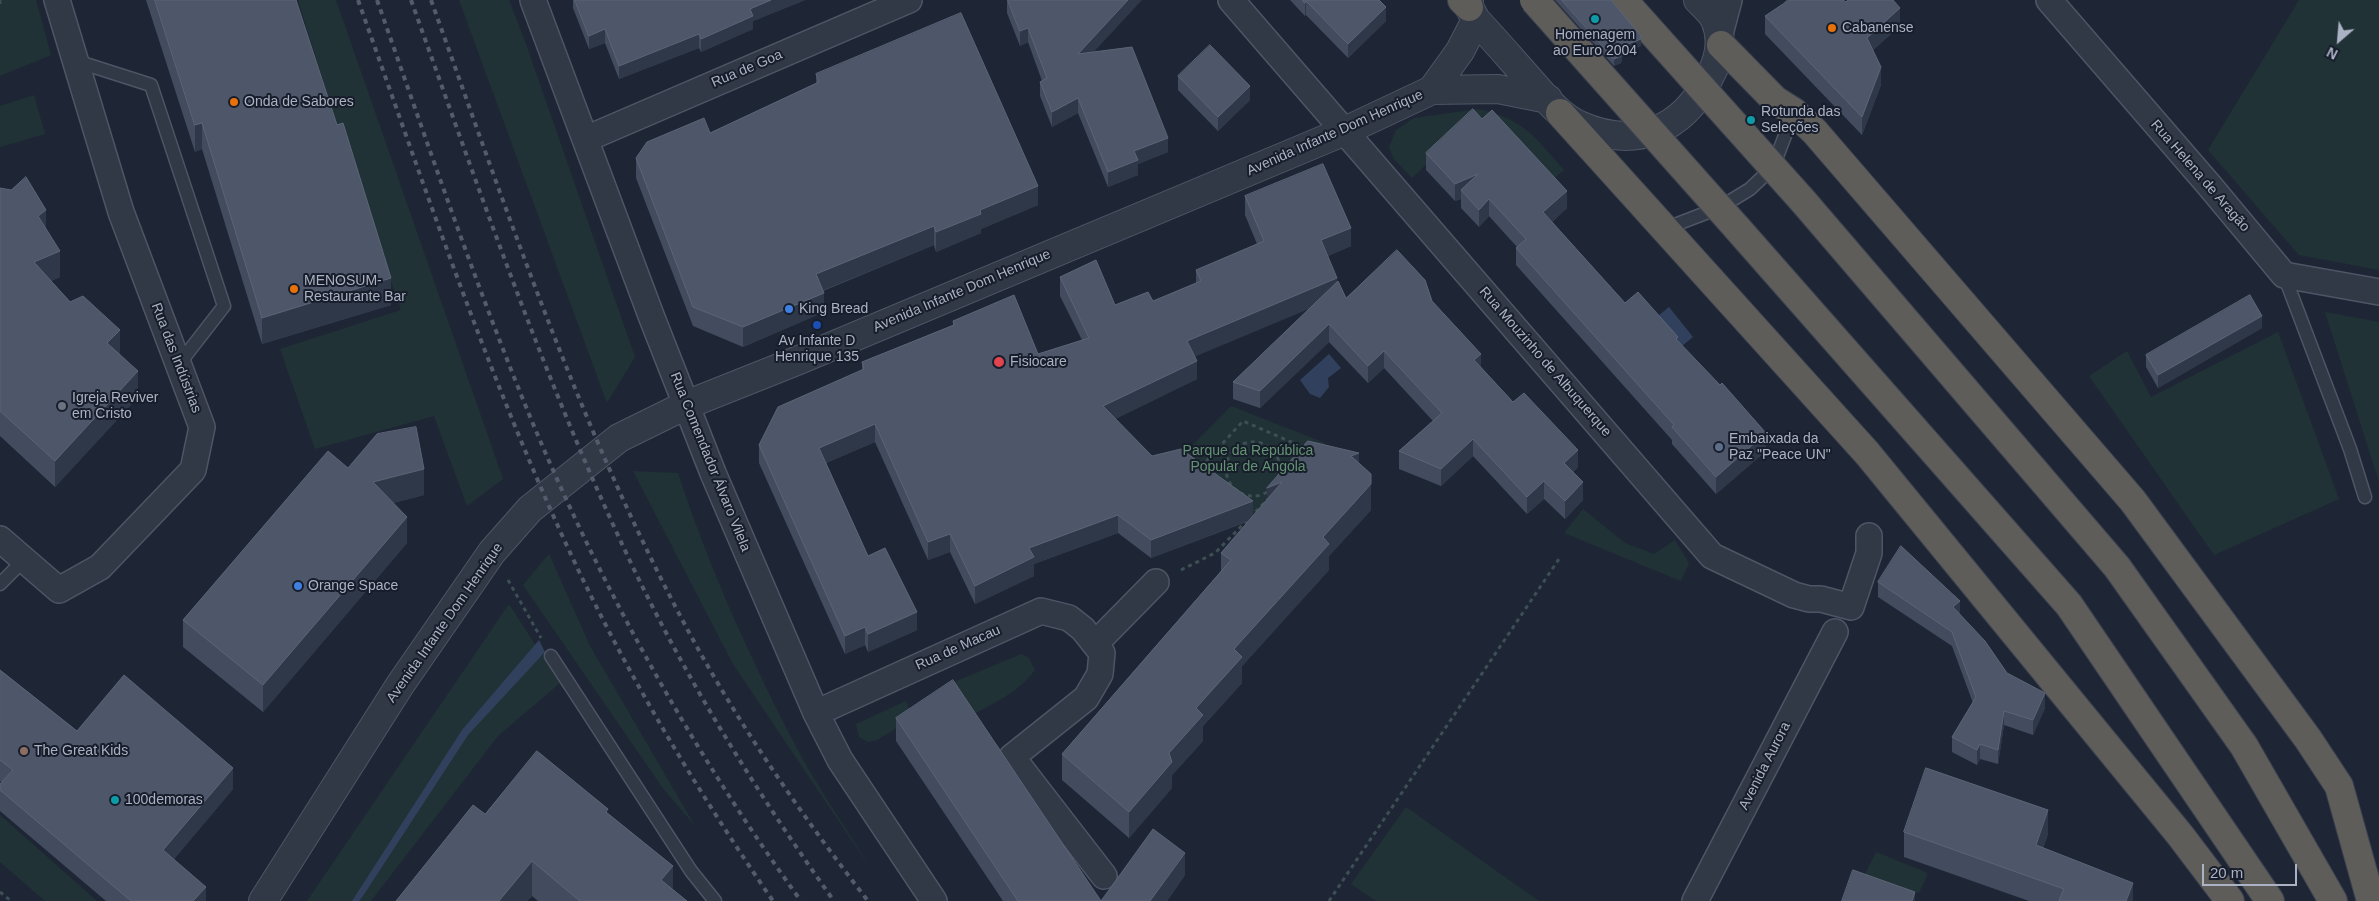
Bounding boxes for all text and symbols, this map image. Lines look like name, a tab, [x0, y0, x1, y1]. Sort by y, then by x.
marker: Homenagem ao Euro 2004	[1589, 13, 1601, 25]
north arrow	[2314, 15, 2364, 65]
place label: Cabanense	[1842, 20, 1914, 36]
marker: Cabanense	[1826, 22, 1838, 34]
place label: Homenagem ao Euro 2004	[1553, 27, 1637, 59]
text: N	[2324, 44, 2340, 63]
street label: Rua de Goa	[709, 47, 785, 91]
street label: Avenida Infante Dom Henrique	[1244, 86, 1426, 180]
place label: Onda de Sabores	[244, 94, 354, 110]
marker: Onda de Sabores	[228, 96, 240, 108]
place label: Rotunda das Seleções	[1761, 104, 1840, 136]
marker: Rotunda das Seleções	[1745, 114, 1757, 126]
street label: Rua Helena de Aragão	[2147, 117, 2253, 235]
street label: Avenida Infante Dom Henrique	[871, 246, 1053, 336]
place label: MENOSUM- Restaurante Bar	[304, 273, 406, 306]
marker: MENOSUM- Restaurante Bar	[288, 283, 300, 295]
street label: Rua Mouzinho de Albuquerque	[1475, 284, 1615, 440]
street label: Rua das Indústrias	[147, 301, 205, 415]
place label: King Bread	[799, 301, 868, 317]
marker: King Bread	[783, 303, 795, 315]
marker: Av Infante D Henrique 135	[811, 319, 823, 331]
place label: Av Infante D Henrique 135	[775, 333, 859, 366]
place label: Fisiocare	[1010, 354, 1067, 370]
marker: Fisiocare	[992, 355, 1006, 369]
street label: Rua Comendador Álvaro Vilela	[666, 370, 754, 554]
place label: Igreja Reviver em Cristo	[72, 390, 158, 422]
marker: Igreja Reviver em Cristo	[56, 400, 68, 412]
place label: Embaixada da Paz "Peace UN"	[1729, 431, 1831, 464]
marker: Embaixada da Paz "Peace UN"	[1713, 441, 1725, 453]
park label: Parque da República Popular de Angola	[1183, 443, 1313, 476]
street label: Avenida Infante Dom Henrique	[383, 540, 507, 706]
place label: Orange Space	[308, 578, 398, 594]
marker: Orange Space	[292, 580, 304, 592]
street label: Rua de Macau	[913, 622, 1003, 674]
street label: Avenida Aurora	[1736, 719, 1794, 813]
place label: The Great Kids	[34, 743, 128, 759]
marker: The Great Kids	[18, 745, 30, 757]
place label: 100demoras	[125, 792, 203, 808]
marker: 100demoras	[109, 794, 121, 806]
scale bar	[2204, 854, 2299, 886]
text: 20 m	[2210, 864, 2243, 881]

